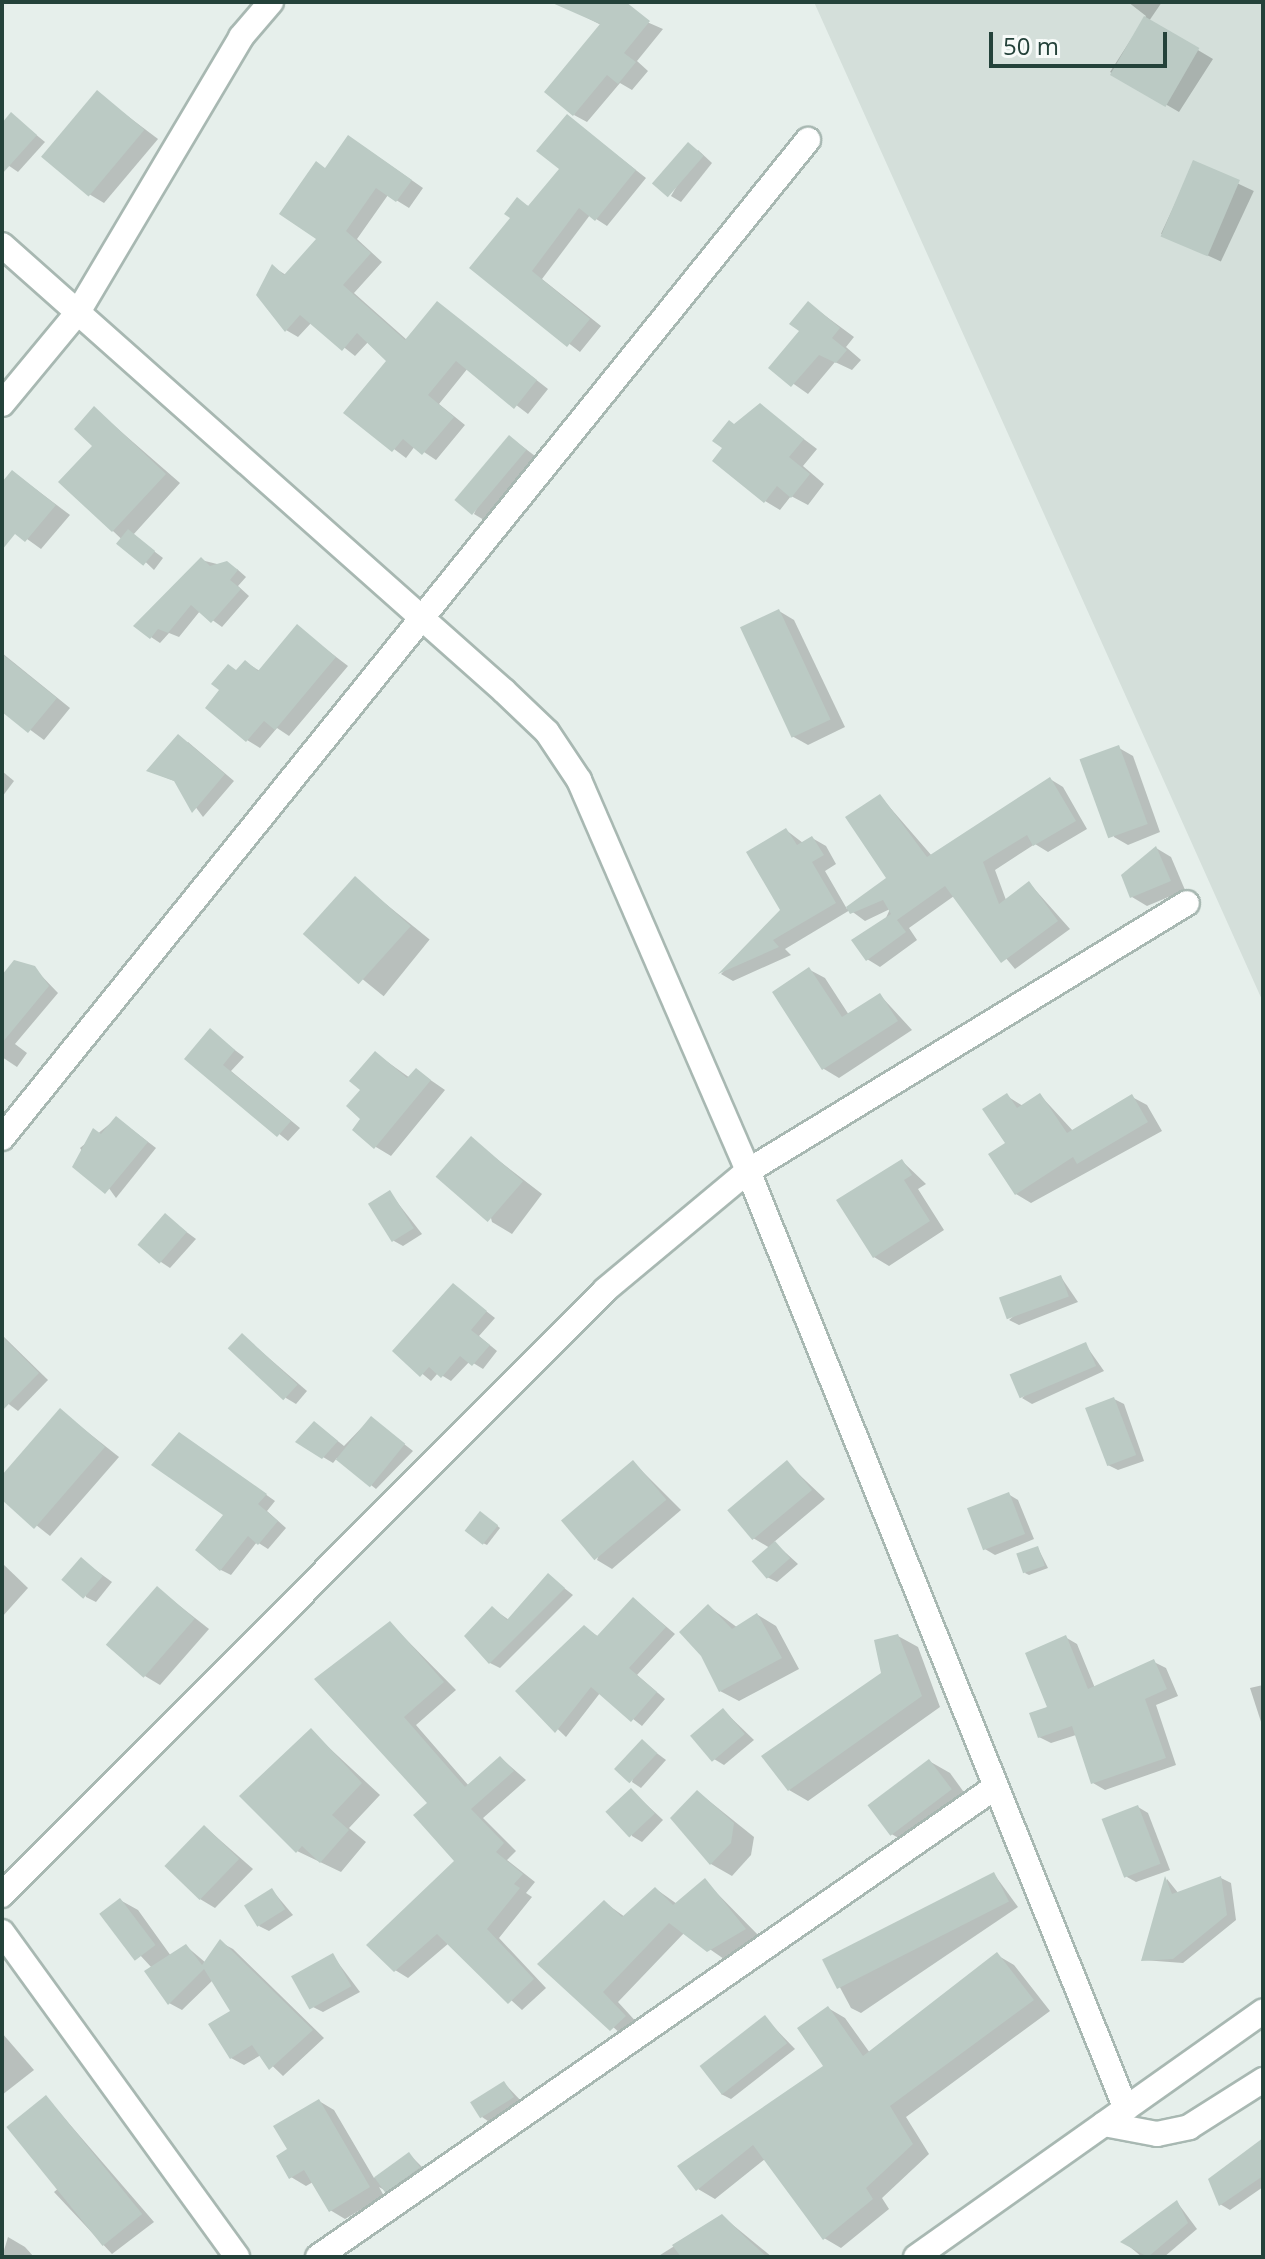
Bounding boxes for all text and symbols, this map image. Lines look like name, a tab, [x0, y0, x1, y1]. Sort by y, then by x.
scale bar	[993, 16, 1171, 66]
text: 50 m	[1003, 29, 1059, 62]

